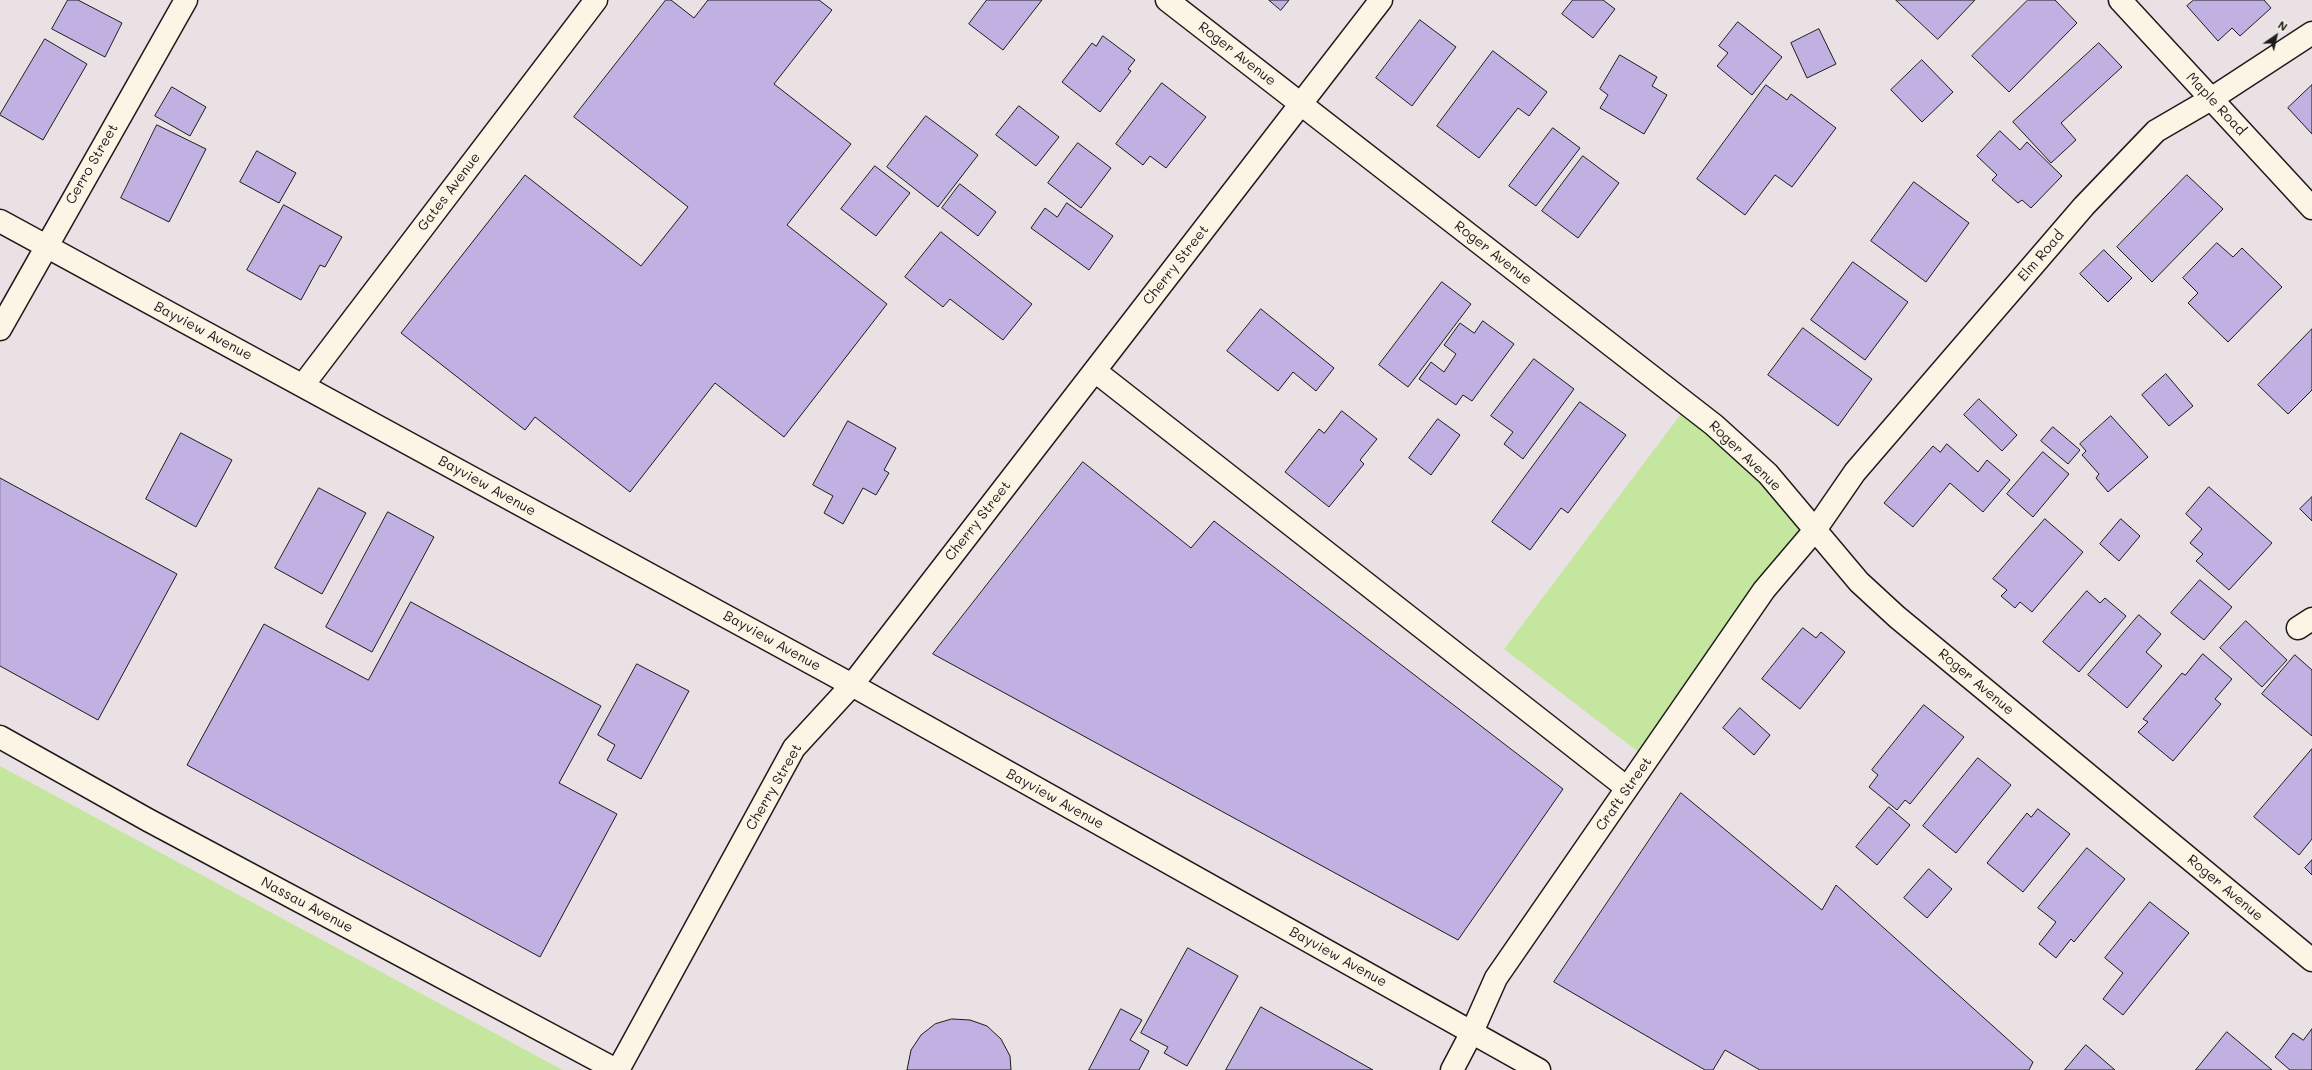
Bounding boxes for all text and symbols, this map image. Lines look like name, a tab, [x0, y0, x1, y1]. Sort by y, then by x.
north arrow	[2256, 16, 2296, 56]
text: N	[2275, 17, 2291, 34]
street label: Roger Avenue	[1195, 18, 1279, 90]
street label: Maple Road	[2183, 69, 2249, 139]
street label: Cerro Street	[62, 121, 122, 207]
street label: Gates Avenue	[414, 150, 484, 234]
street label: Roger Avenue	[1451, 217, 1535, 289]
street label: Cherry Street	[1140, 222, 1212, 308]
street label: Elm Road	[2014, 227, 2068, 285]
street label: Bayview Avenue	[151, 298, 255, 364]
street label: Roger Avenue	[1705, 417, 1785, 495]
street label: Bayview Avenue	[435, 452, 539, 520]
street label: Cherry Street	[942, 478, 1014, 564]
street label: Bayview Avenue	[720, 607, 824, 675]
street label: Roger Avenue	[1935, 645, 2017, 719]
street label: Cherry Street	[742, 741, 806, 833]
street label: Craft Street	[1592, 754, 1656, 834]
street label: Bayview Avenue	[1003, 765, 1107, 833]
street label: Roger Avenue	[2184, 851, 2266, 925]
street label: Nassau Avenue	[258, 874, 356, 936]
street label: Bayview Avenue	[1286, 923, 1390, 991]

